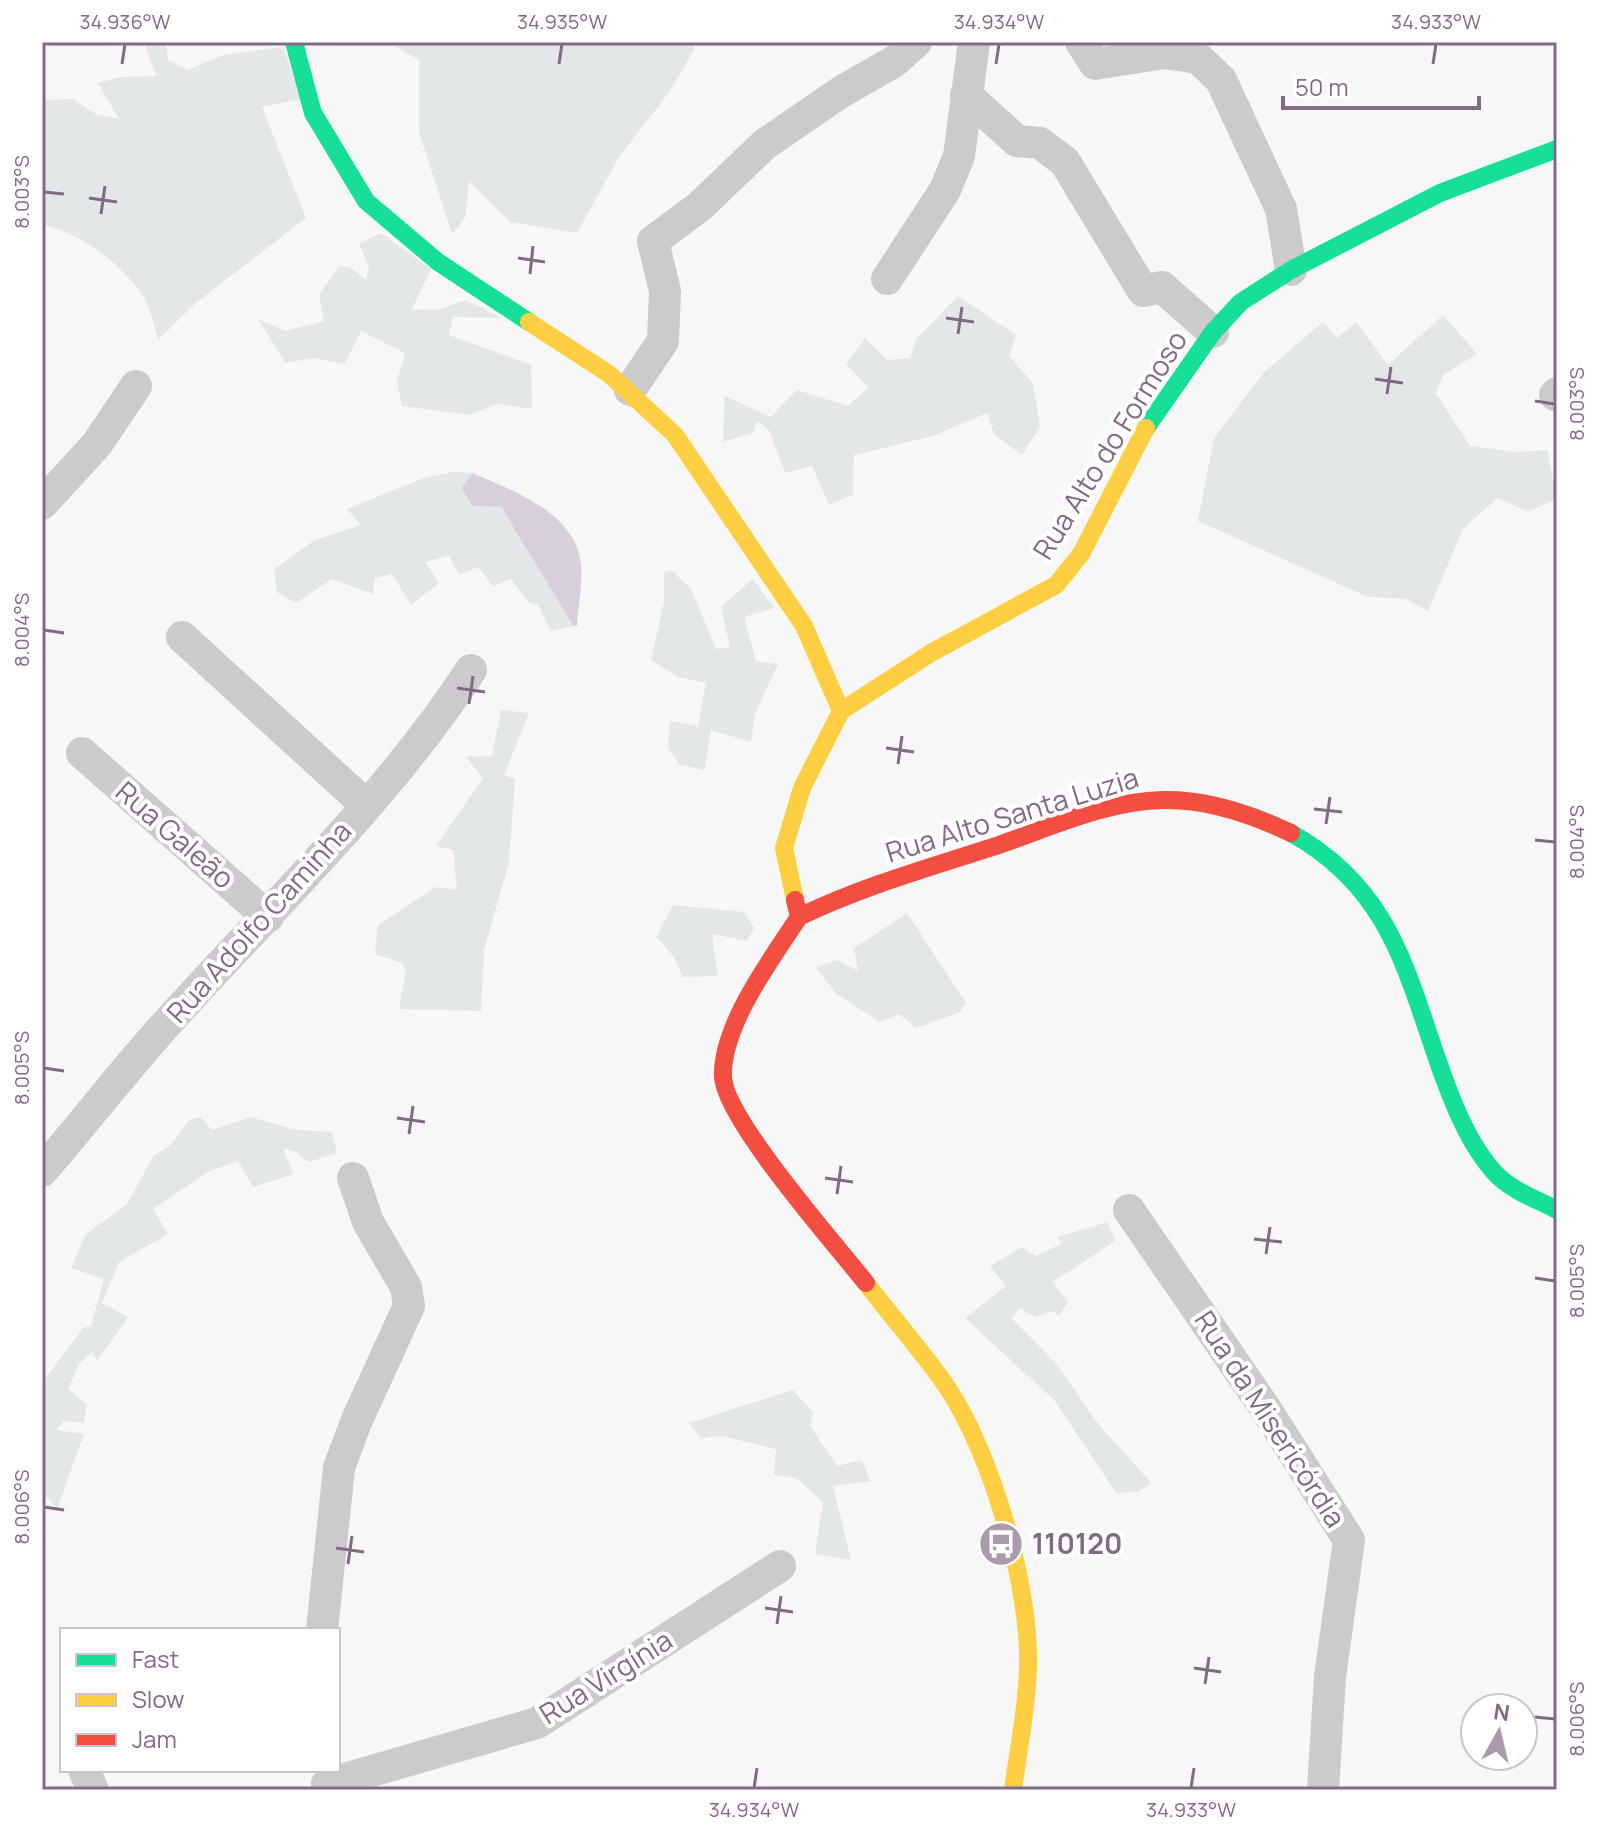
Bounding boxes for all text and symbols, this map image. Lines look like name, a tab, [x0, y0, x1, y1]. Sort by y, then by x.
text: 34.936°W	[79, 8, 171, 35]
text: 34.935°W	[517, 8, 607, 35]
text: 34.934°W	[954, 8, 1045, 35]
text: 34.933°W	[1391, 8, 1481, 35]
scale bar	[1283, 60, 1479, 110]
text: 50 m	[1295, 70, 1349, 103]
text: 8.003°S	[8, 155, 35, 229]
street label: Rua Alto do Formoso	[1023, 323, 1195, 566]
text: 8.003°S	[1563, 367, 1590, 441]
text: 8.004°S	[8, 593, 35, 667]
street label: Rua Alto Santa Luzia	[881, 758, 1143, 871]
street label: Rua Galeão	[108, 772, 243, 896]
text: 8.004°S	[1563, 805, 1590, 879]
street label: Rua Adolfo Caminha	[157, 812, 359, 1030]
text: 8.005°S	[8, 1031, 35, 1105]
text: 8.005°S	[1563, 1244, 1590, 1318]
street label: Rua da Misericórdia	[1187, 1303, 1355, 1534]
text: 8.006°S	[8, 1470, 35, 1544]
bus stop icon: 110120	[977, 1520, 1025, 1568]
place label: 110120	[1032, 1524, 1122, 1562]
street label: Rua Virgínia	[532, 1620, 679, 1732]
legend	[60, 1628, 340, 1772]
text: Fast	[132, 1642, 179, 1675]
text: Slow	[132, 1682, 185, 1715]
text: 8.006°S	[1563, 1682, 1590, 1756]
north arrow	[1459, 1692, 1539, 1772]
text: N	[1492, 1696, 1512, 1728]
text: Jam	[132, 1722, 177, 1755]
text: 34.934°W	[709, 1796, 800, 1823]
text: 34.933°W	[1146, 1796, 1236, 1823]

